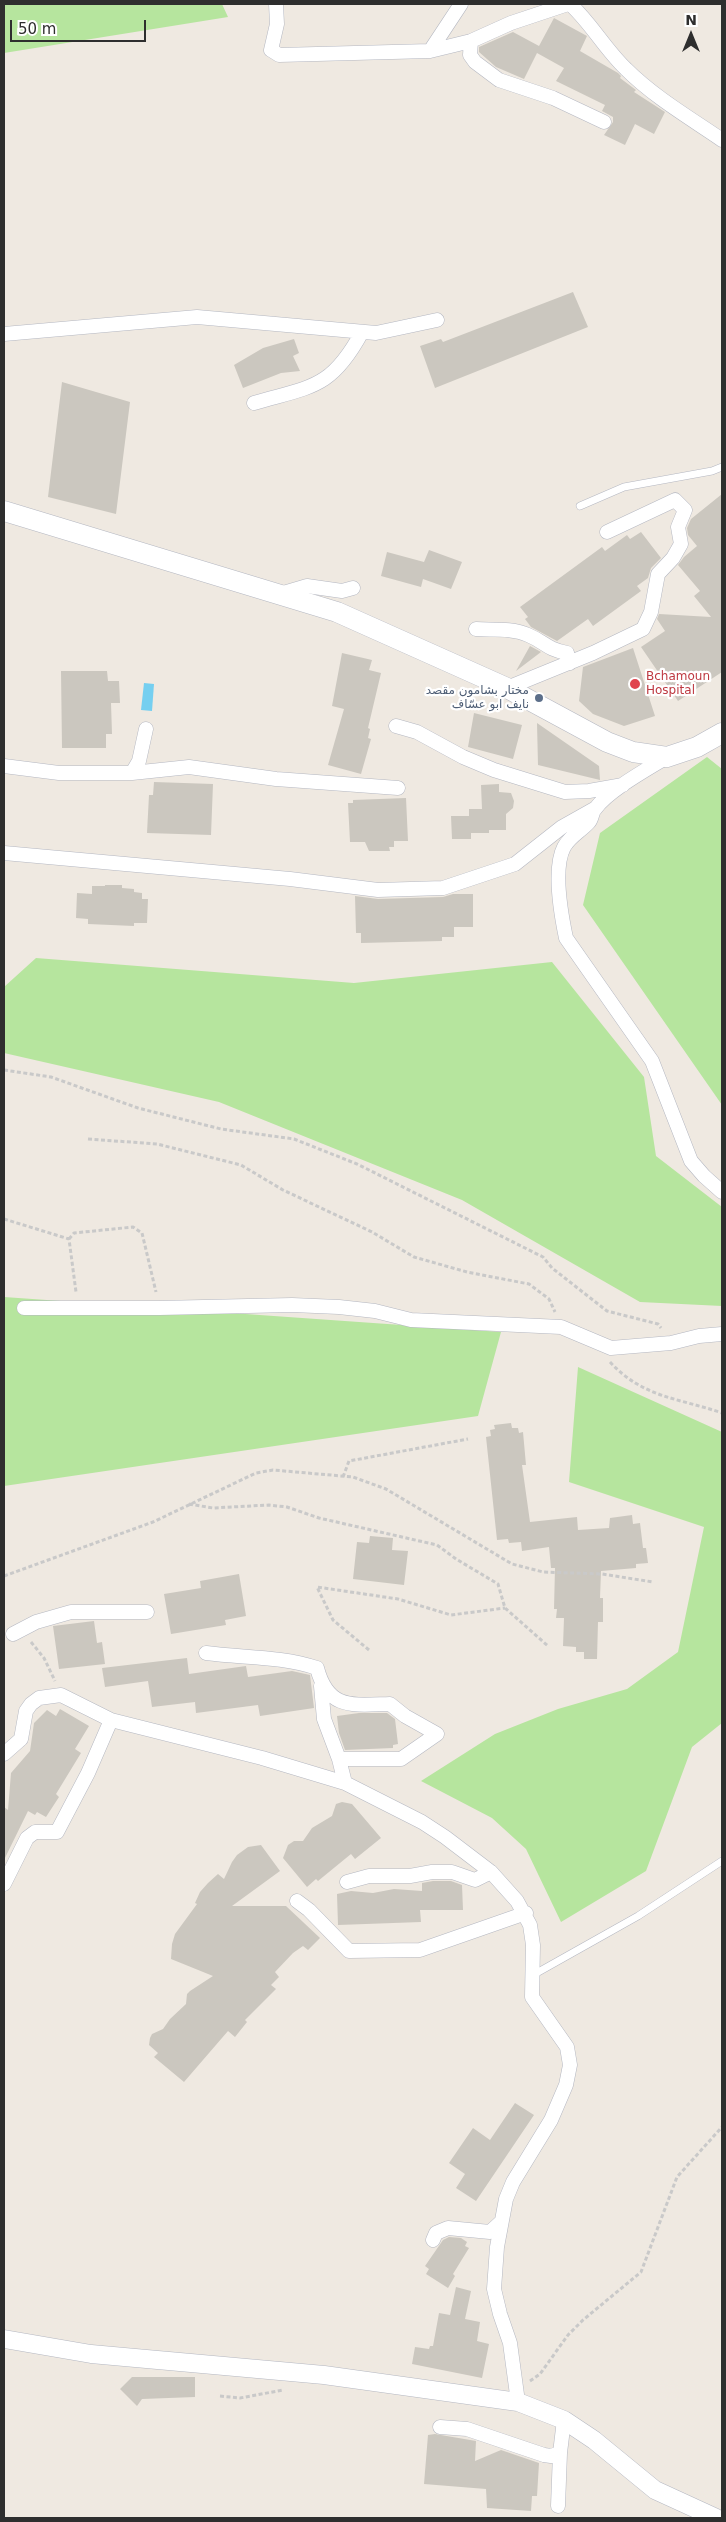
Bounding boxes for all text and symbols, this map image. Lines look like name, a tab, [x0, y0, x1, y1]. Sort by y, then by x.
scale bar	[12, 10, 149, 42]
north arrow	[666, 10, 716, 60]
text: N	[685, 12, 697, 28]
text: 50 m	[18, 20, 56, 38]
place label: Bchamoun Hospital	[646, 670, 710, 698]
marker: Bchamoun Hospital	[628, 677, 642, 691]
place label: مختار بشامون مقصد نايف ابو عسّاف	[426, 684, 529, 712]
marker: مختار بشامون مقصد نايف ابو عسّاف	[533, 692, 545, 704]

